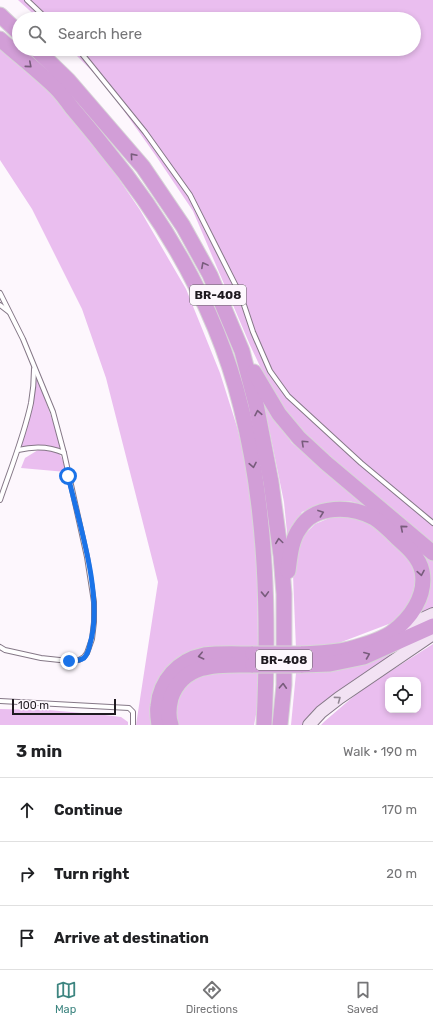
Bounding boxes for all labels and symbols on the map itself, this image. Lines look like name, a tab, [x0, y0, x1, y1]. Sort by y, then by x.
one-way arrow	[24, 60, 32, 67]
one-way arrow	[131, 154, 138, 161]
one-way arrow	[202, 262, 209, 269]
road number: BR-408	[190, 285, 246, 305]
one-way arrow	[254, 410, 262, 416]
one-way arrow	[301, 440, 309, 448]
one-way arrow	[248, 462, 256, 468]
route start	[59, 467, 77, 485]
one-way arrow	[317, 509, 324, 517]
one-way arrow	[400, 525, 408, 532]
one-way arrow	[275, 538, 284, 544]
one-way arrow	[416, 570, 425, 577]
one-way arrow	[261, 591, 270, 597]
road number: BR-408	[256, 650, 312, 670]
route end	[60, 652, 78, 670]
one-way arrow	[197, 652, 204, 660]
one-way arrow	[363, 652, 370, 660]
one-way arrow	[279, 683, 288, 689]
one-way arrow	[334, 696, 341, 704]
scale bar	[12, 697, 116, 716]

